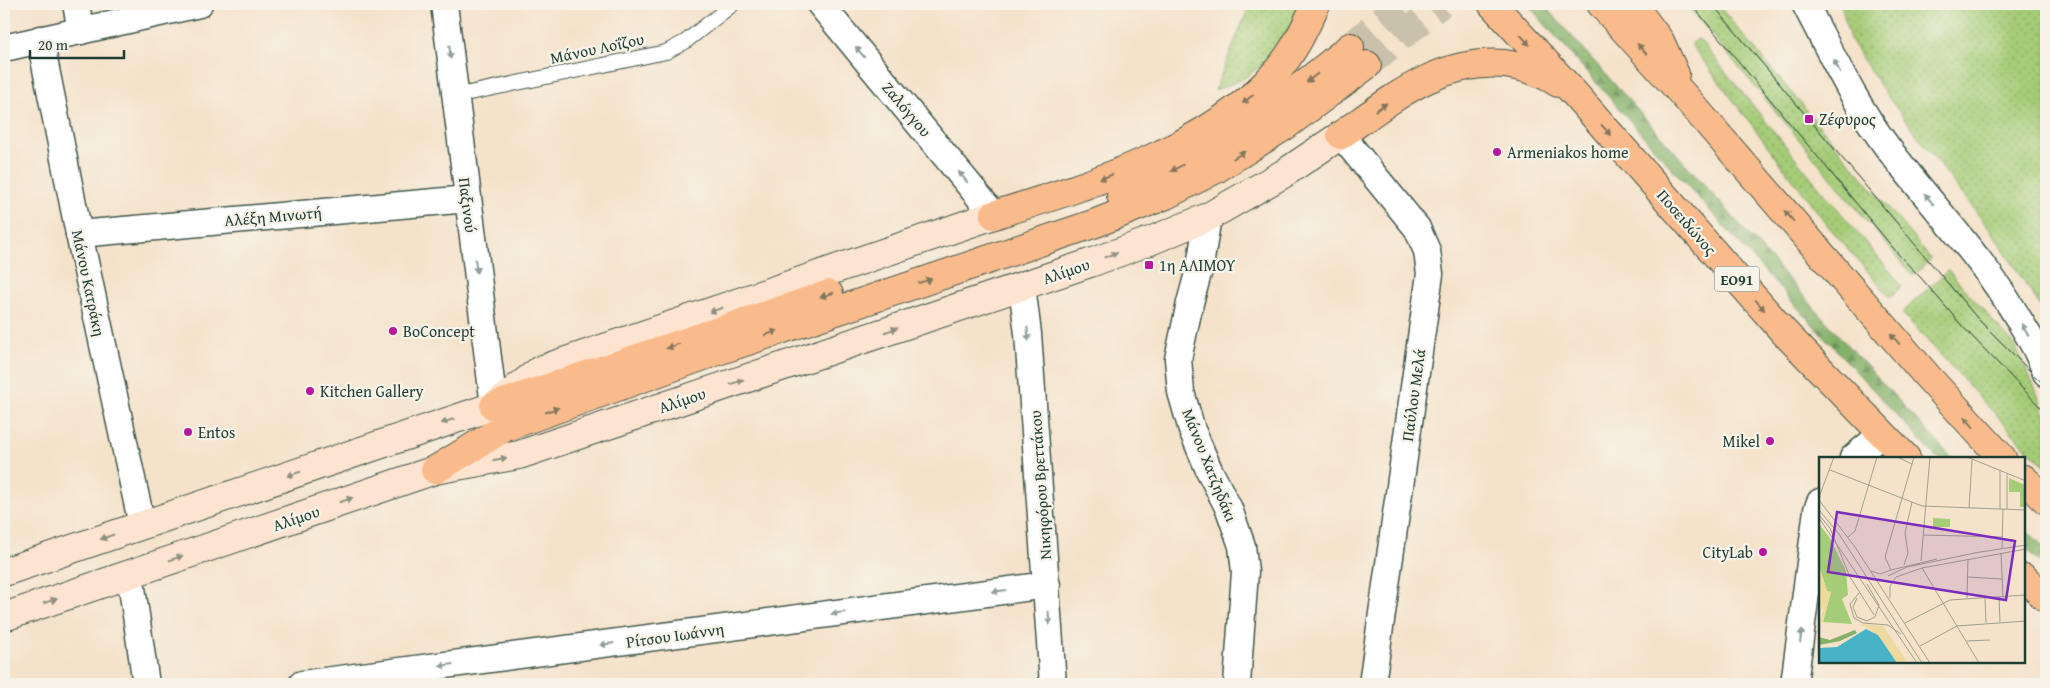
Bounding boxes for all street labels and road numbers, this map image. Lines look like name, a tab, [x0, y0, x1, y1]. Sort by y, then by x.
street label: Μάνου Λοΐζου	[548, 26, 646, 70]
street label: Ζαλόγγου	[877, 76, 937, 142]
street label: Παξινού	[453, 176, 483, 234]
street label: Ποσειδώνος	[1652, 184, 1723, 260]
street label: Αλέξη Μινωτή	[223, 200, 323, 232]
street label: Μάνου Κατράκη	[66, 228, 112, 338]
street label: Αλίμου	[1039, 252, 1093, 290]
road number: ΕΟ91	[1714, 266, 1760, 292]
street label: Παύλου Μελά	[1395, 347, 1431, 443]
street label: Αλίμου	[655, 381, 709, 419]
street label: Μάνου Χατζηδάκι	[1176, 405, 1244, 525]
street label: Νικηφόρου Βρεττάκου	[1023, 410, 1057, 560]
street label: Αλίμου	[269, 499, 323, 537]
street label: Ρίτσου Ιωάννη	[625, 616, 725, 654]

